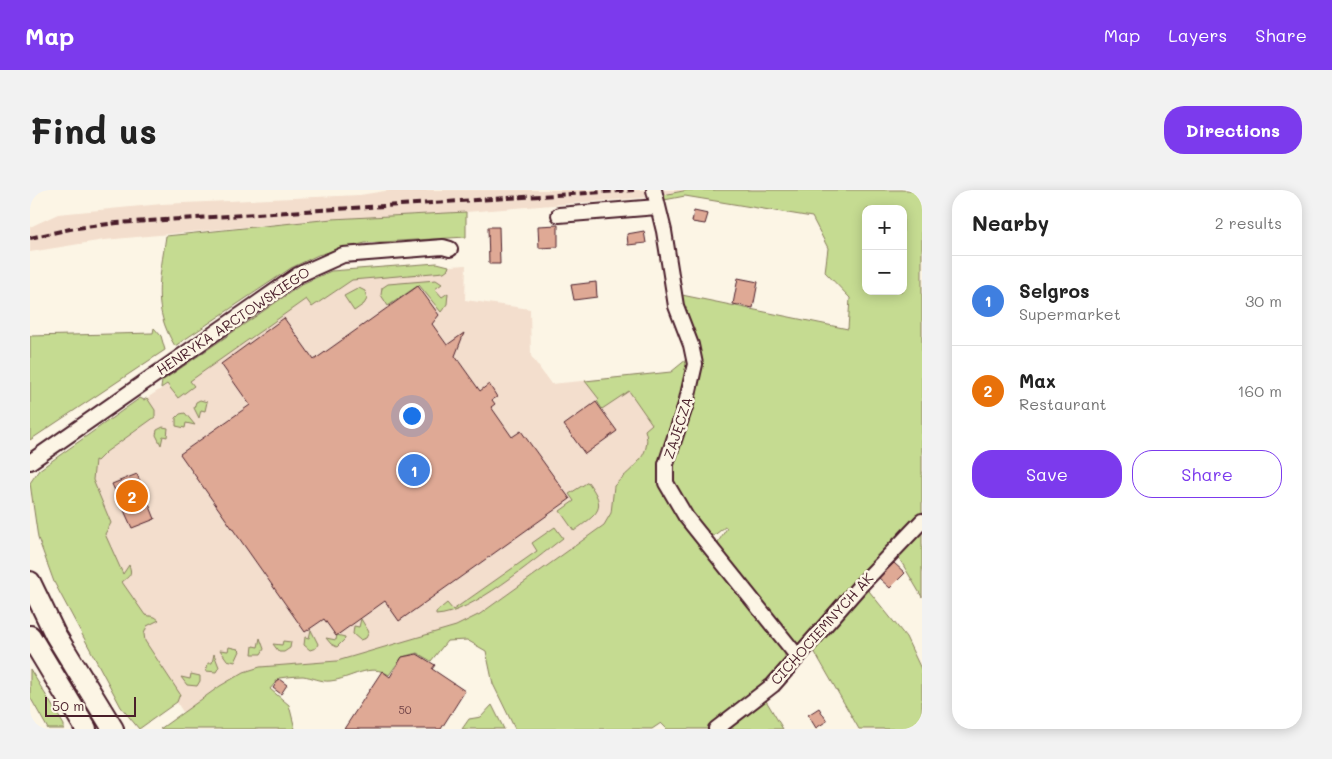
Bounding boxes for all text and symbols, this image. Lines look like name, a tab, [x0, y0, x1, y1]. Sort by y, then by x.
text: Map	[25, 20, 74, 51]
text: Map	[1104, 23, 1140, 47]
text: Layers	[1168, 23, 1227, 47]
text: Share	[1255, 23, 1307, 47]
button: Directions	[1164, 106, 1302, 154]
text: Find us	[30, 107, 157, 153]
map controls	[862, 205, 907, 295]
button: +	[862, 205, 907, 250]
text: Nearby	[972, 209, 1049, 236]
text: 2 results	[1215, 212, 1282, 233]
button: −	[862, 250, 907, 295]
street label: HENRYKA ARCTOWSKIEGO	[152, 262, 313, 379]
text: Selgros	[1019, 278, 1090, 303]
text: 1	[984, 290, 992, 311]
text: 30 m	[1245, 290, 1282, 311]
text: Supermarket	[1019, 303, 1121, 324]
text: Max	[1019, 368, 1056, 393]
text: 2	[984, 380, 992, 401]
text: 160 m	[1237, 380, 1282, 401]
text: Restaurant	[1019, 393, 1107, 414]
street label: ZAJĘCZA	[659, 395, 696, 461]
your location	[399, 403, 425, 429]
button: Save	[972, 450, 1122, 498]
button: Share	[1132, 450, 1282, 498]
pin: 1	[398, 451, 430, 489]
pin: 2	[116, 477, 148, 515]
street label: CICHOCIEMNYCH AK	[766, 568, 877, 689]
scale bar	[45, 694, 136, 717]
text: 50 m	[52, 696, 84, 715]
house number: 50	[398, 702, 412, 717]

